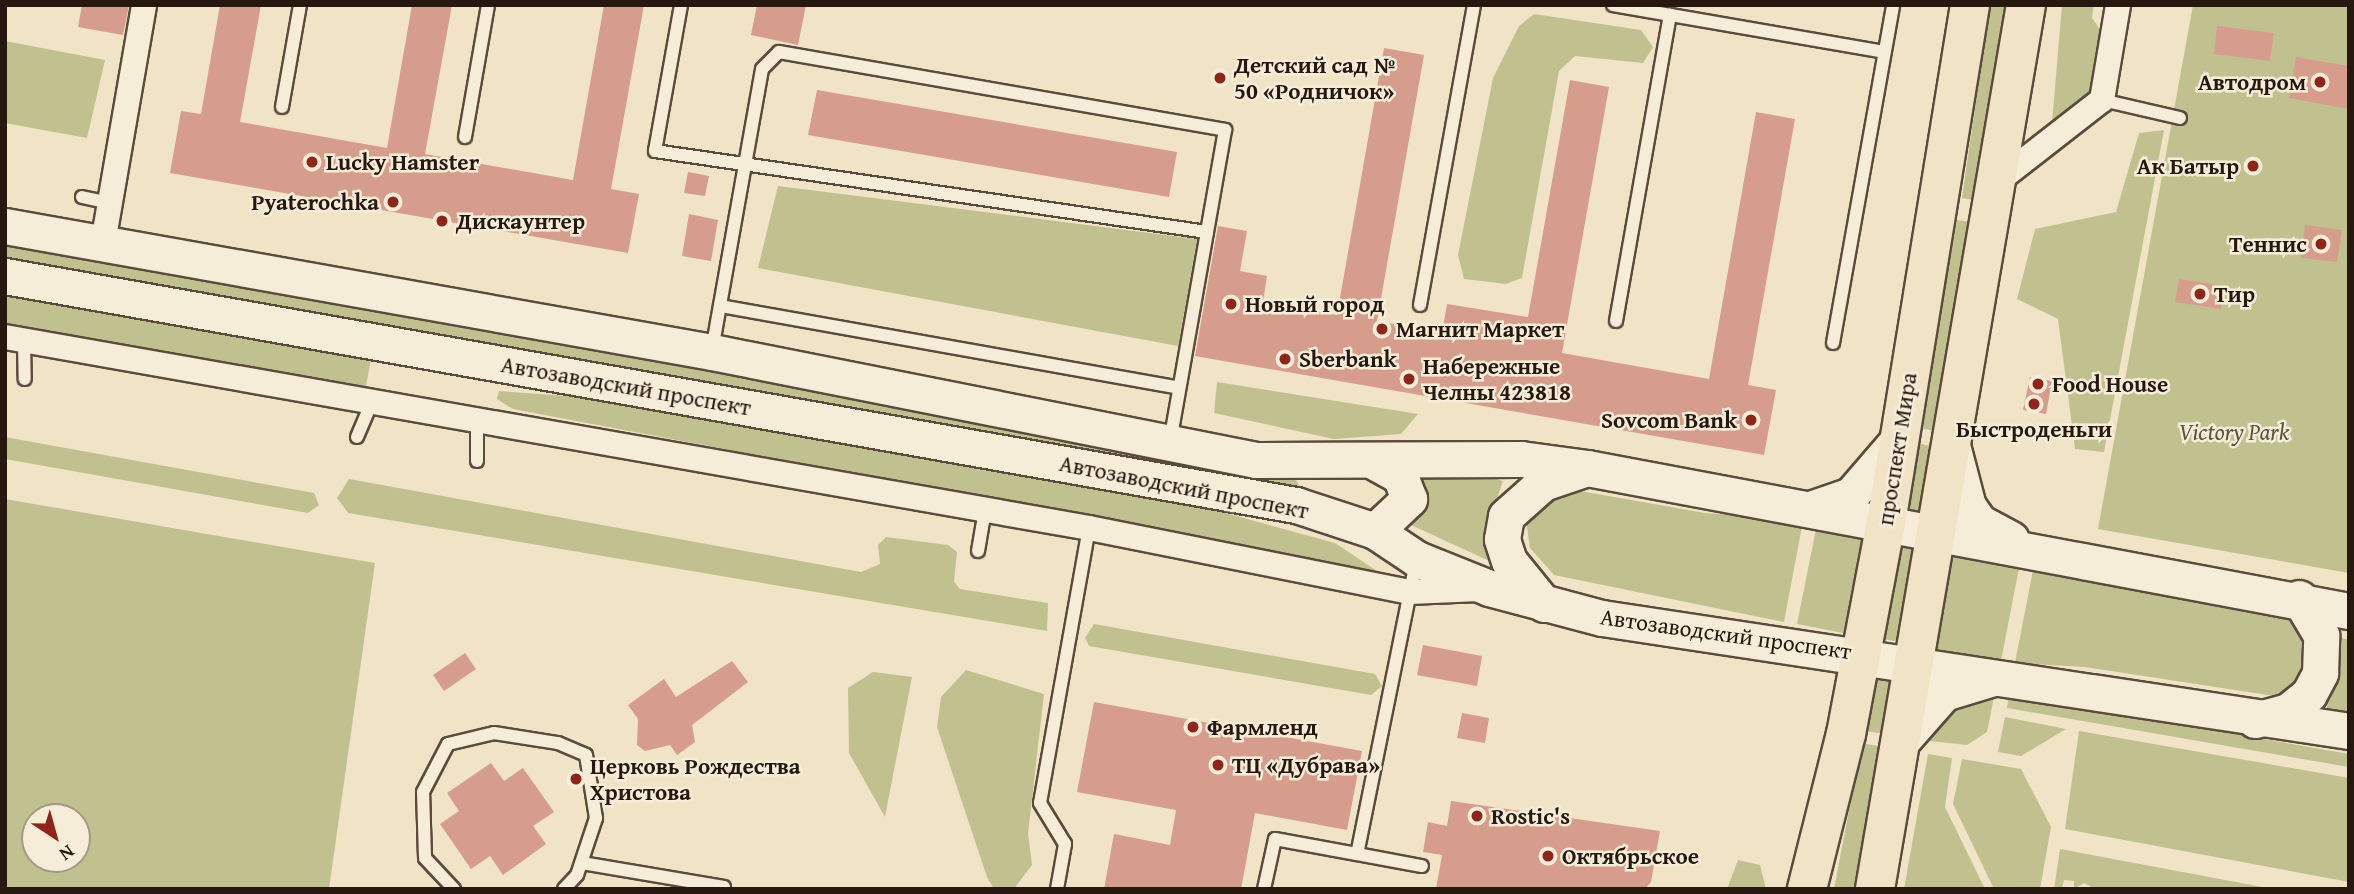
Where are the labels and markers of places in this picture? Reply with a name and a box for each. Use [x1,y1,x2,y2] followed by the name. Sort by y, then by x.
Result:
[1234,51,1396,105] place label: Детский сад № 50 «Родничок»
[2198,68,2306,96] place label: Автодром
[1212,70,1228,86] marker: Детский сад № 50 «Родничок»
[2312,74,2328,90] marker: Автодром
[326,148,479,176] place label: Lucky Hamster
[2137,152,2239,180] place label: Ак Батыр
[304,154,320,170] marker: Lucky Hamster
[2245,158,2261,174] marker: Ак Батыр
[251,188,379,216] place label: Pyaterochka
[385,194,401,210] marker: Pyaterochka
[456,207,585,235] place label: Дискаунтер
[434,213,450,229] marker: Дискаунтер
[2229,230,2307,258] place label: Теннис
[2313,236,2329,252] marker: Теннис
[2214,280,2255,308] place label: Тир
[2192,286,2208,302] marker: Тир
[1245,290,1385,318] place label: Новый город
[1223,296,1239,312] marker: Новый город
[1396,315,1564,343] place label: Магнит Маркет
[1374,321,1390,337] marker: Магнит Маркет
[1299,345,1397,373] place label: Sberbank
[1277,351,1293,367] marker: Sberbank
[1423,352,1571,406] place label: Набережные Челны 423818
[2052,370,2168,398] place label: Food House
[1401,371,1417,387] marker: Набережные Челны 423818
[2030,376,2046,392] marker: Food House
[2026,396,2042,412] marker: Быстроденьги
[1601,406,1737,434] place label: Sovcom Bank
[1743,412,1759,428] marker: Sovcom Bank
[1956,415,2112,443] place label: Быстроденьги
[1207,713,1318,741] place label: Фармленд
[1185,719,1201,735] marker: Фармленд
[1232,751,1380,779] place label: ТЦ «Дубрава»
[590,752,801,806] place label: Церковь Рождества Христова
[1210,757,1226,773] marker: ТЦ «Дубрава»
[568,771,584,787] marker: Церковь Рождества Христова
[1491,802,1570,830] place label: Rostic's
[1469,808,1485,824] marker: Rostic's
[1562,842,1699,870] place label: Октябрьское
[1540,848,1556,864] marker: Октябрьское

